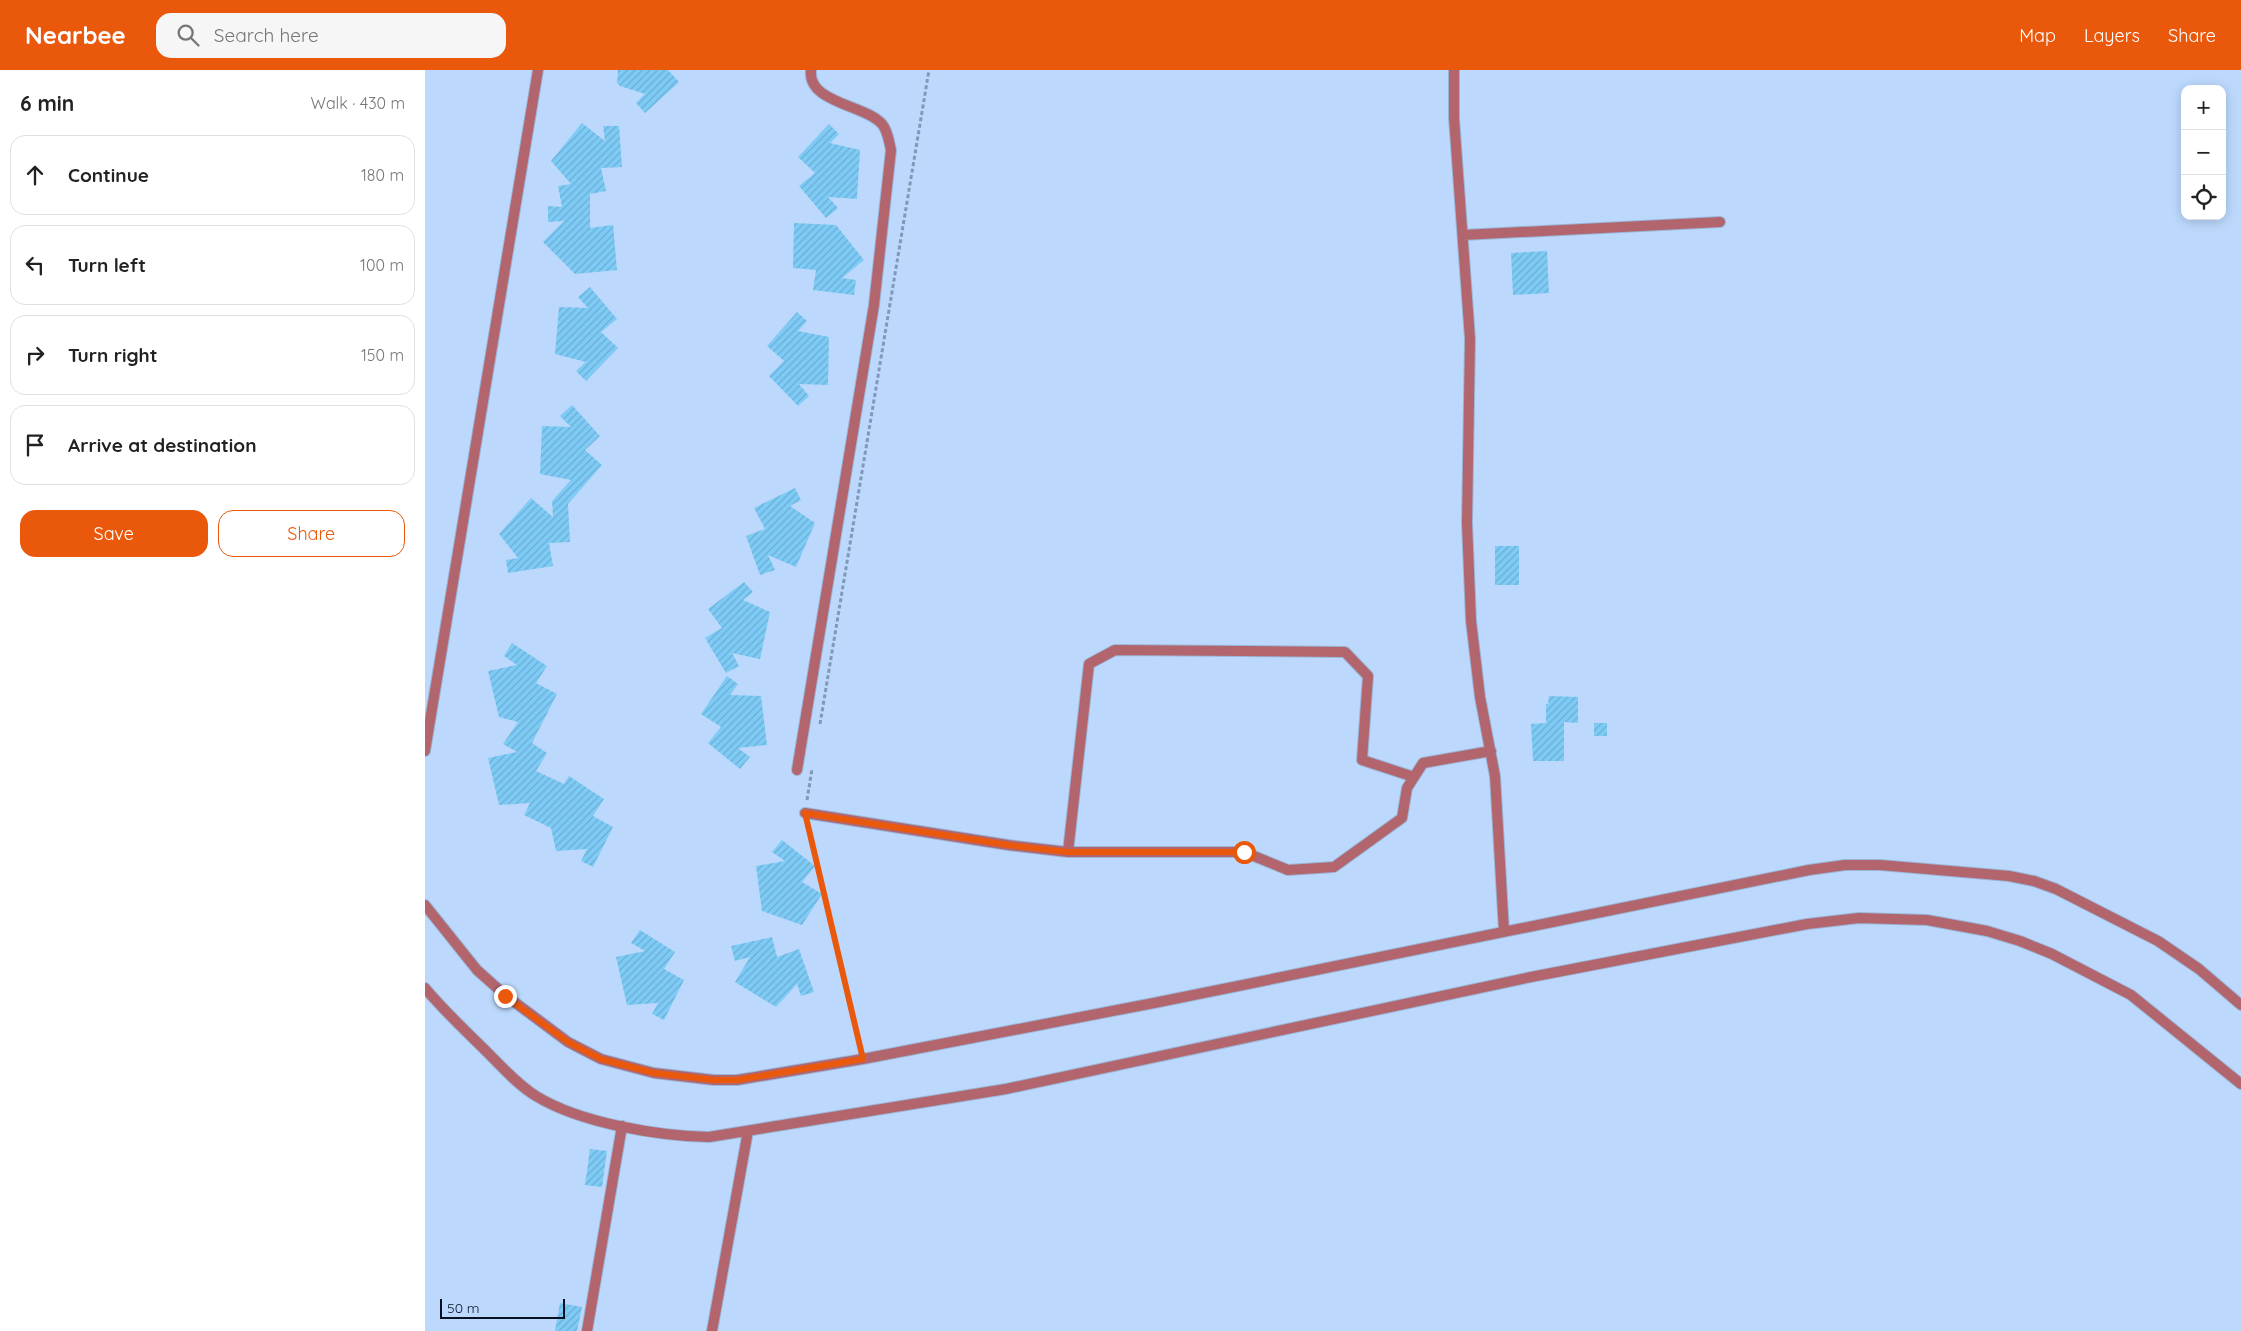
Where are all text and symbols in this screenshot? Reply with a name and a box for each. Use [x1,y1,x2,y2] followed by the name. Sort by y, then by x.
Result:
[156,13,506,58] search box
[25,20,126,50] text: Nearbee
[174,21,202,49] icon: search
[214,23,319,47] text: Search here
[2019,24,2056,47] text: Map
[2084,24,2140,47] text: Layers
[2168,24,2216,47] text: Share
[2181,85,2226,220] map controls
[2181,85,2226,130] button: +
[20,90,74,116] text: 6 min
[311,93,405,113] text: Walk · 430 m
[2181,130,2226,175] button: −
[21,161,49,189] icon: ahead
[68,163,149,187] text: Continue
[361,165,404,185] text: 180 m
[2181,175,2226,220] button: locate
[21,251,49,279] icon: left
[68,253,146,277] text: Turn left
[360,255,404,275] text: 100 m
[21,341,49,369] icon: right
[68,343,157,367] text: Turn right
[361,345,404,365] text: 150 m
[21,431,49,459] icon: arrive
[68,433,257,457] text: Arrive at destination
[20,510,208,557] button: Save
[218,510,405,557] button: Share
[1233,841,1256,864] route start
[494,985,517,1008] route end
[440,1296,565,1319] scale bar
[447,1299,480,1317] text: 50 m

